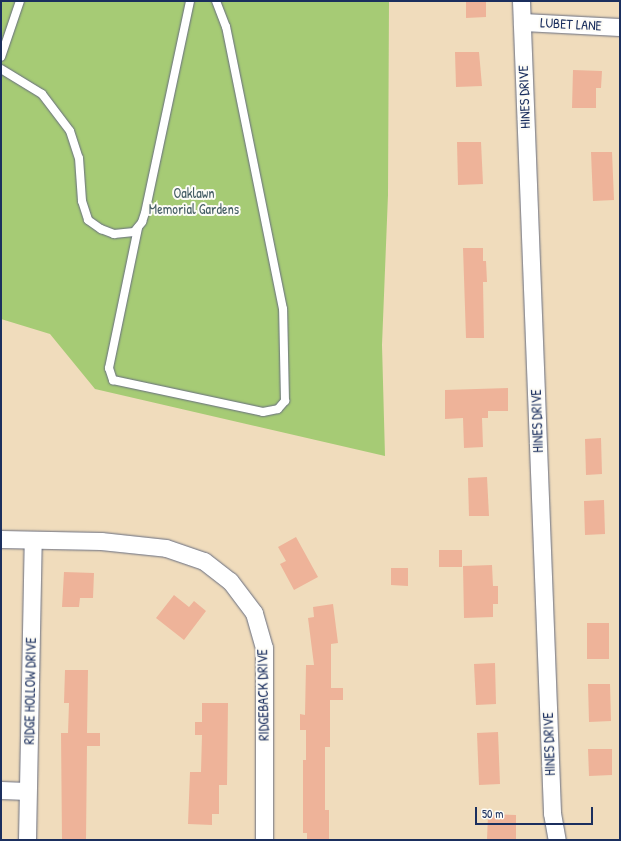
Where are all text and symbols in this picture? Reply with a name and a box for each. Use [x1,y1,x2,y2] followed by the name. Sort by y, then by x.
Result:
[540,14,602,34] street label: LUBET LANE
[514,65,534,129] street label: HINES DRIVE
[149,185,239,218] park label: Oaklawn Memorial Gardens
[527,389,547,453] street label: HINES DRIVE
[21,637,39,745] street label: RIDGE HOLLOW DRIVE
[254,649,272,741] street label: RIDGEBACK DRIVE
[539,712,559,776] street label: HINES DRIVE
[477,799,595,825] scale bar
[482,805,503,822] text: 50 m

